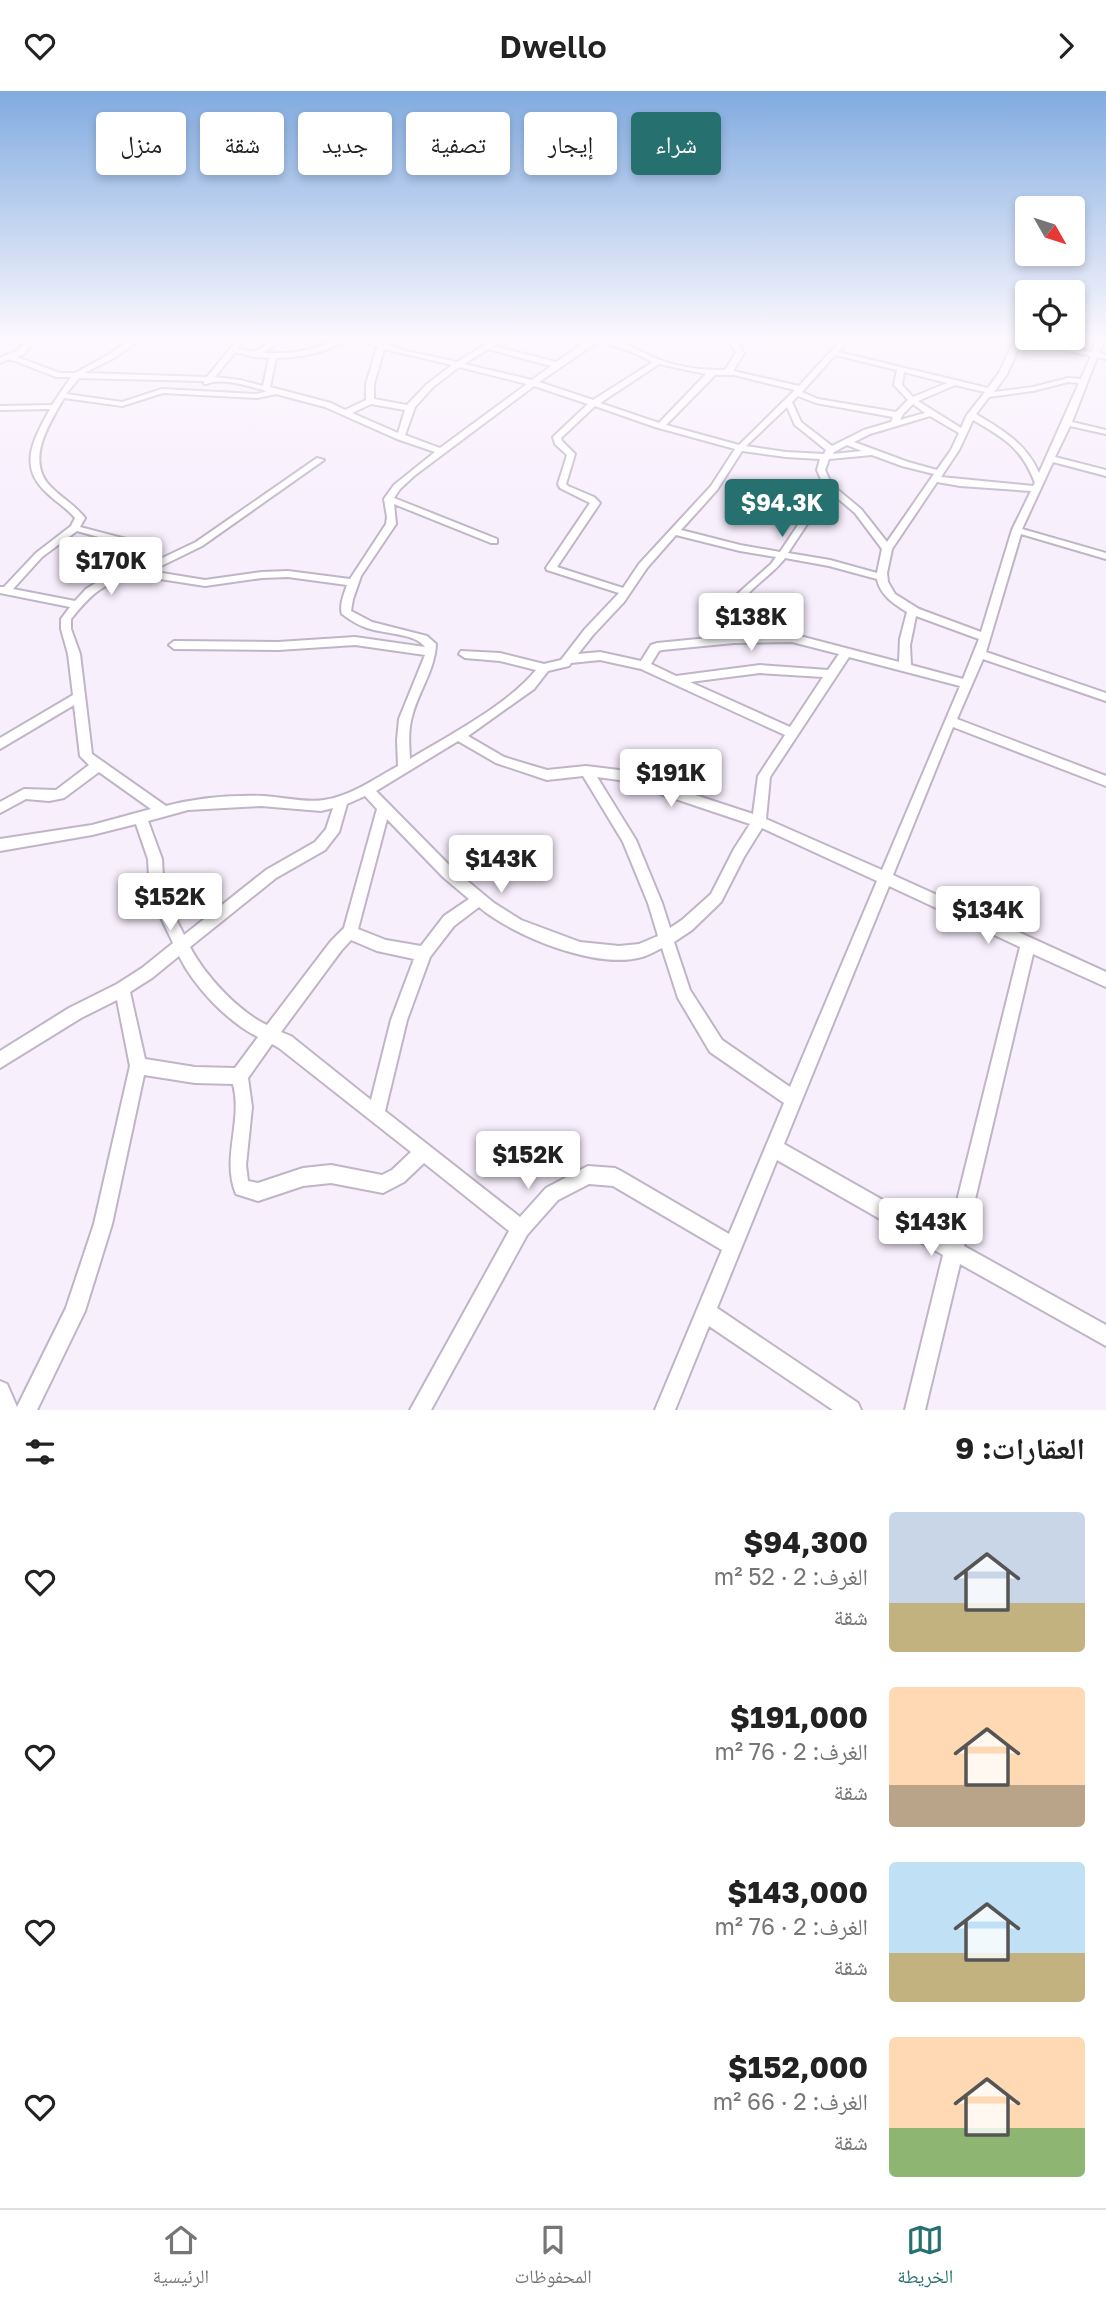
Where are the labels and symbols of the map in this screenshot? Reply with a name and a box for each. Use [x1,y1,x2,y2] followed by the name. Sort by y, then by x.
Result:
[1015,196,1085,266] north arrow
[725,479,839,539] pin: $94.3K
[62,538,160,597] pin: $170K
[702,594,800,653] pin: $138K
[622,749,720,809] pin: $191K
[452,835,550,895] pin: $143K
[121,873,219,933] pin: $152K
[939,887,1037,946] pin: $134K
[479,1131,577,1191] pin: $152K
[882,1199,980,1258] pin: $143K

